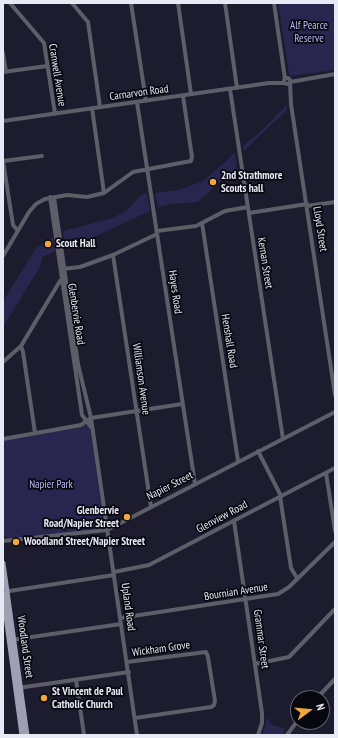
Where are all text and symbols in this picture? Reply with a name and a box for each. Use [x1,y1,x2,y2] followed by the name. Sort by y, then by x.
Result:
[290,19,328,45] park label: Alf Pearce Reserve
[46,43,68,107] street label: Cranwell Avenue
[109,82,169,104] street label: Carnarvon Road
[221,169,282,195] place label: 2nd Strathmore Scouts hall
[208,177,218,187] marker: 2nd Strathmore Scouts hall
[310,205,330,253] street label: Lloyd Street
[254,236,276,290] street label: Kernan Street
[56,237,96,251] place label: Scout Hall
[43,239,53,249] marker: Scout Hall
[165,269,185,315] street label: Hayes Road
[65,282,87,346] street label: Glenbervie Road
[218,313,240,369] street label: Henshall Road
[129,342,153,416] street label: Williamson Avenue
[145,469,195,503] street label: Napier Street
[29,478,73,492] park label: Napier Park
[194,498,250,536] street label: Glenview Road
[44,504,119,530] place label: Glenbervie Road/Napier Street
[122,512,132,522] marker: Glenbervie Road/Napier Street
[24,535,145,549] place label: Woodland Street/Napier Street
[11,537,21,547] marker: Woodland Street/Napier Street
[203,580,269,604] street label: Bournian Avenue
[118,582,138,632] street label: Upland Road
[250,609,272,669] street label: Grammar Street
[14,615,36,679] street label: Woodland Street
[131,638,191,660] street label: Wickham Grove
[52,685,123,711] place label: St Vincent de Paul Catholic Church
[290,690,330,730] north arrow
[39,693,49,703] marker: St Vincent de Paul Catholic Church
[313,702,328,712] text: N

